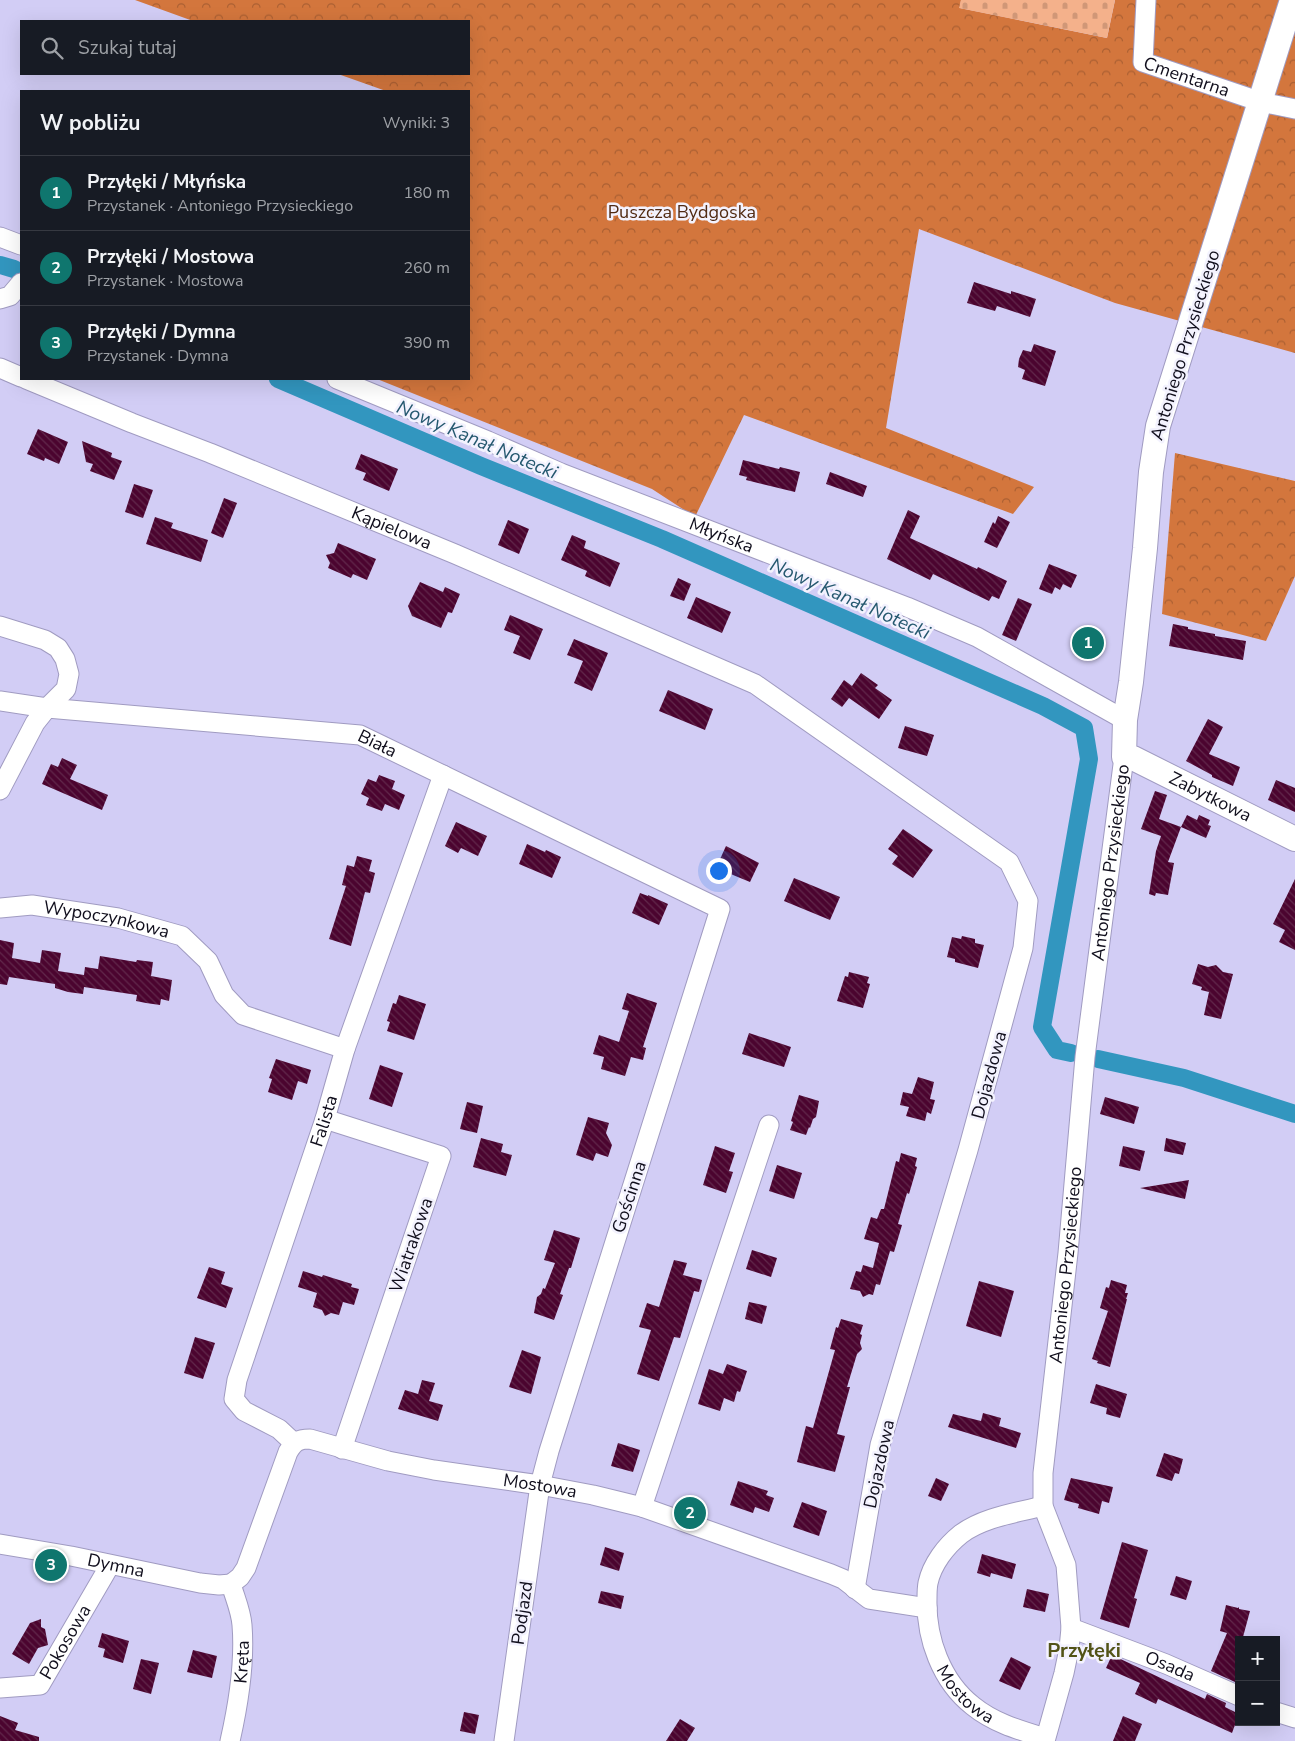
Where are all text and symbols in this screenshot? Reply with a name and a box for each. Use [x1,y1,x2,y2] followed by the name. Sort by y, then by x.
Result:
[20,20,470,75] search box
[38,34,66,62] icon: search
[78,35,177,61] text: Szukaj tutaj
[1140,51,1233,102] street label: Cmentarna
[40,109,141,137] text: W pobliżu
[383,112,450,134] text: Wyniki: 3
[87,169,246,195] text: Przyłęki / Młyńska
[51,182,61,204] text: 1
[403,182,450,204] text: 180 m
[87,195,353,217] text: Przystanek · Antoniego Przysieckiego
[608,200,756,224] park label: Puszcza Bydgoska
[87,244,254,270] text: Przyłęki / Mostowa
[1145,247,1225,443] street label: Antoniego Przysieckiego
[51,257,61,279] text: 2
[403,257,450,279] text: 260 m
[87,270,244,292] text: Przystanek · Mostowa
[87,319,236,345] text: Przyłęki / Dymna
[51,332,61,354] text: 3
[403,332,450,354] text: 390 m
[87,345,229,367] text: Przystanek · Dymna
[392,394,562,486] water label: Nowy Kanał Notecki
[348,501,436,555] street label: Kąpielowa
[686,512,757,558] street label: Młyńska
[766,552,935,646] water label: Nowy Kanał Notecki
[1072,624,1104,662] pin: 1
[354,724,401,763] street label: Biała
[1086,763,1135,962] street label: Antoniego Przysieckiego
[1165,766,1256,827] street label: Zabytkowa
[706,858,732,884] your location
[42,895,172,944] street label: Wypoczynkowa
[966,1028,1012,1122] street label: Dojazdowa
[304,1092,343,1150] street label: Falista
[606,1158,652,1236] street label: Gościnna
[1044,1165,1087,1365] street label: Antoniego Przysieckiego
[384,1194,438,1296] street label: Wiatrakowa
[858,1417,900,1511] street label: Dojazdowa
[502,1468,579,1504] street label: Mostowa
[674,1494,706,1532] pin: 2
[35,1546,67,1584] pin: 3
[85,1548,147,1583] street label: Dymna
[506,1580,538,1646] street label: Podjazd
[34,1600,96,1684] street label: Pokosowa
[1235,1636,1280,1726] map controls
[1235,1636,1280,1681] button: +
[1047,1637,1121,1664] district label: Przyłęki
[228,1640,255,1685] street label: Kręta
[1142,1645,1199,1687] street label: Osada
[931,1660,998,1729] street label: Mostowa
[1235,1681,1280,1726] button: −

